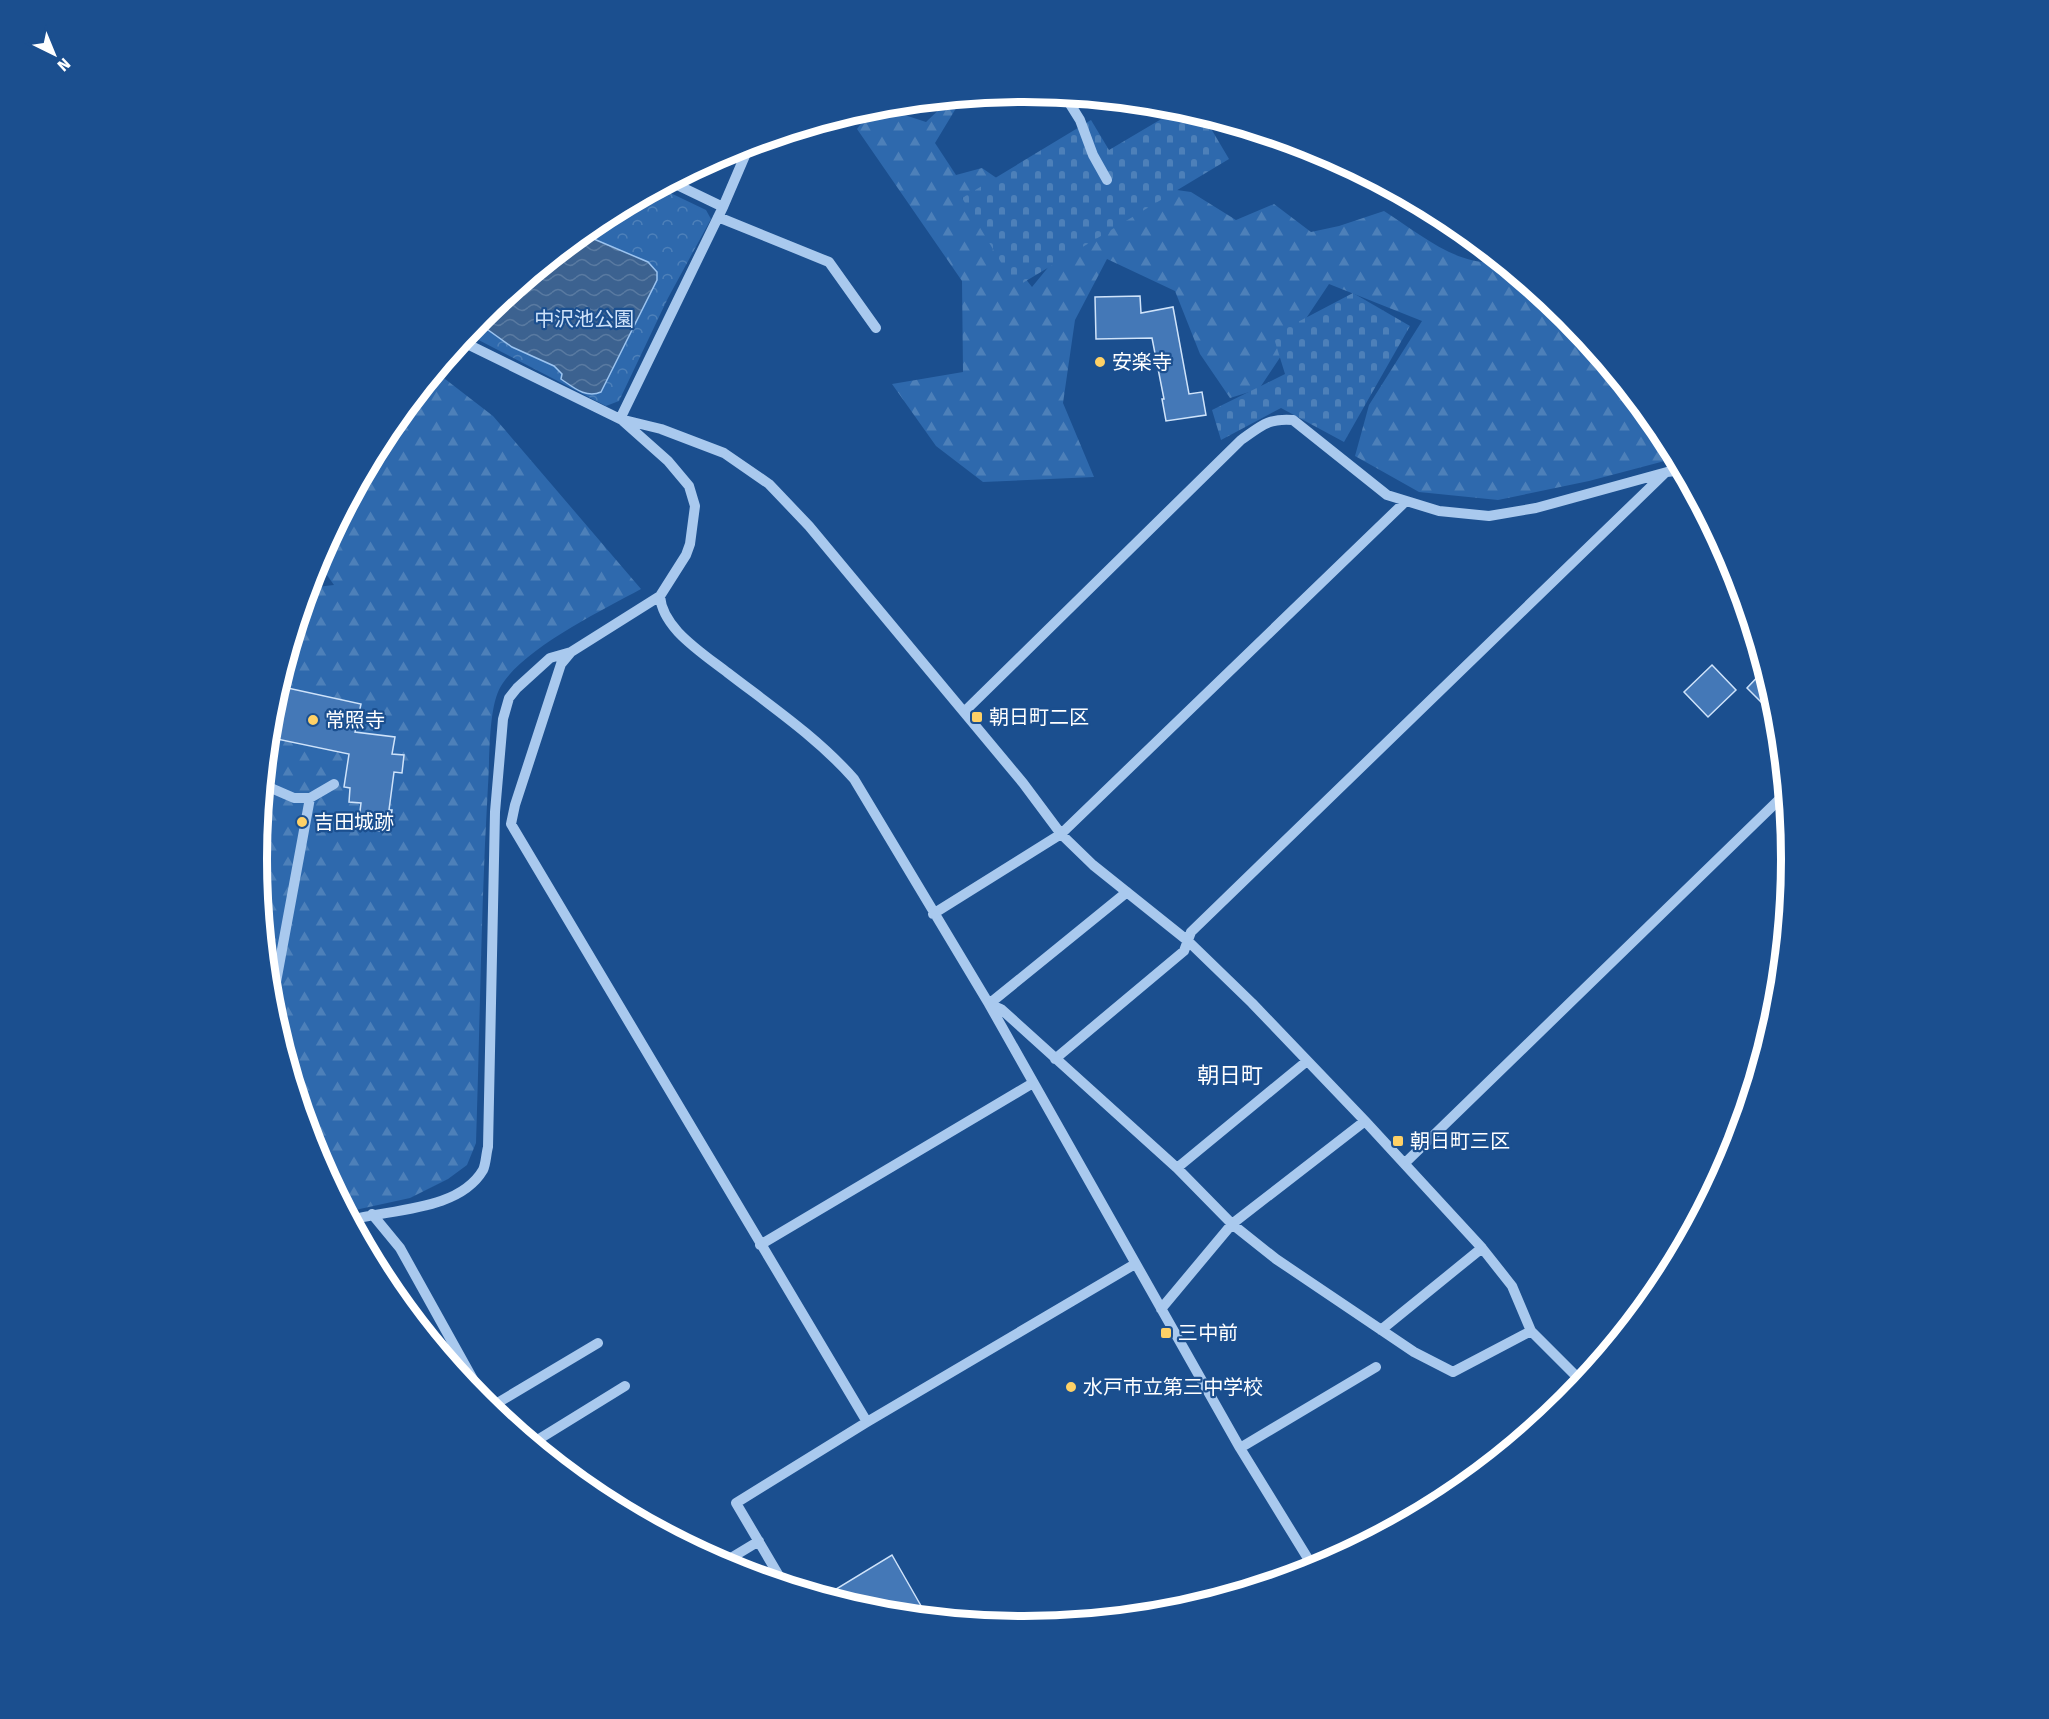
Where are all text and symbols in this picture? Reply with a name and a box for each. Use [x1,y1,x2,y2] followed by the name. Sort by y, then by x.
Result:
[24,24,84,84] north arrow
[54,54,74,75] text: N
[534,307,634,331] park label: 中沢池公園
[1112,350,1172,374] place label: 安楽寺
[1093,355,1107,369] marker: 安楽寺
[989,705,1089,729] place label: 朝日町二区
[325,708,385,732] place label: 常照寺
[970,710,984,724] marker: 朝日町二区
[306,713,320,727] marker: 常照寺
[314,810,394,834] place label: 吉田城跡
[295,815,309,829] marker: 吉田城跡
[1197,1062,1263,1089] district label: 朝日町
[1410,1129,1510,1153] place label: 朝日町三区
[1391,1134,1405,1148] marker: 朝日町三区
[1178,1321,1238,1345] place label: 三中前
[1159,1326,1173,1340] marker: 三中前
[1083,1375,1263,1399] place label: 水戸市立第三中学校
[1064,1380,1078,1394] marker: 水戸市立第三中学校

